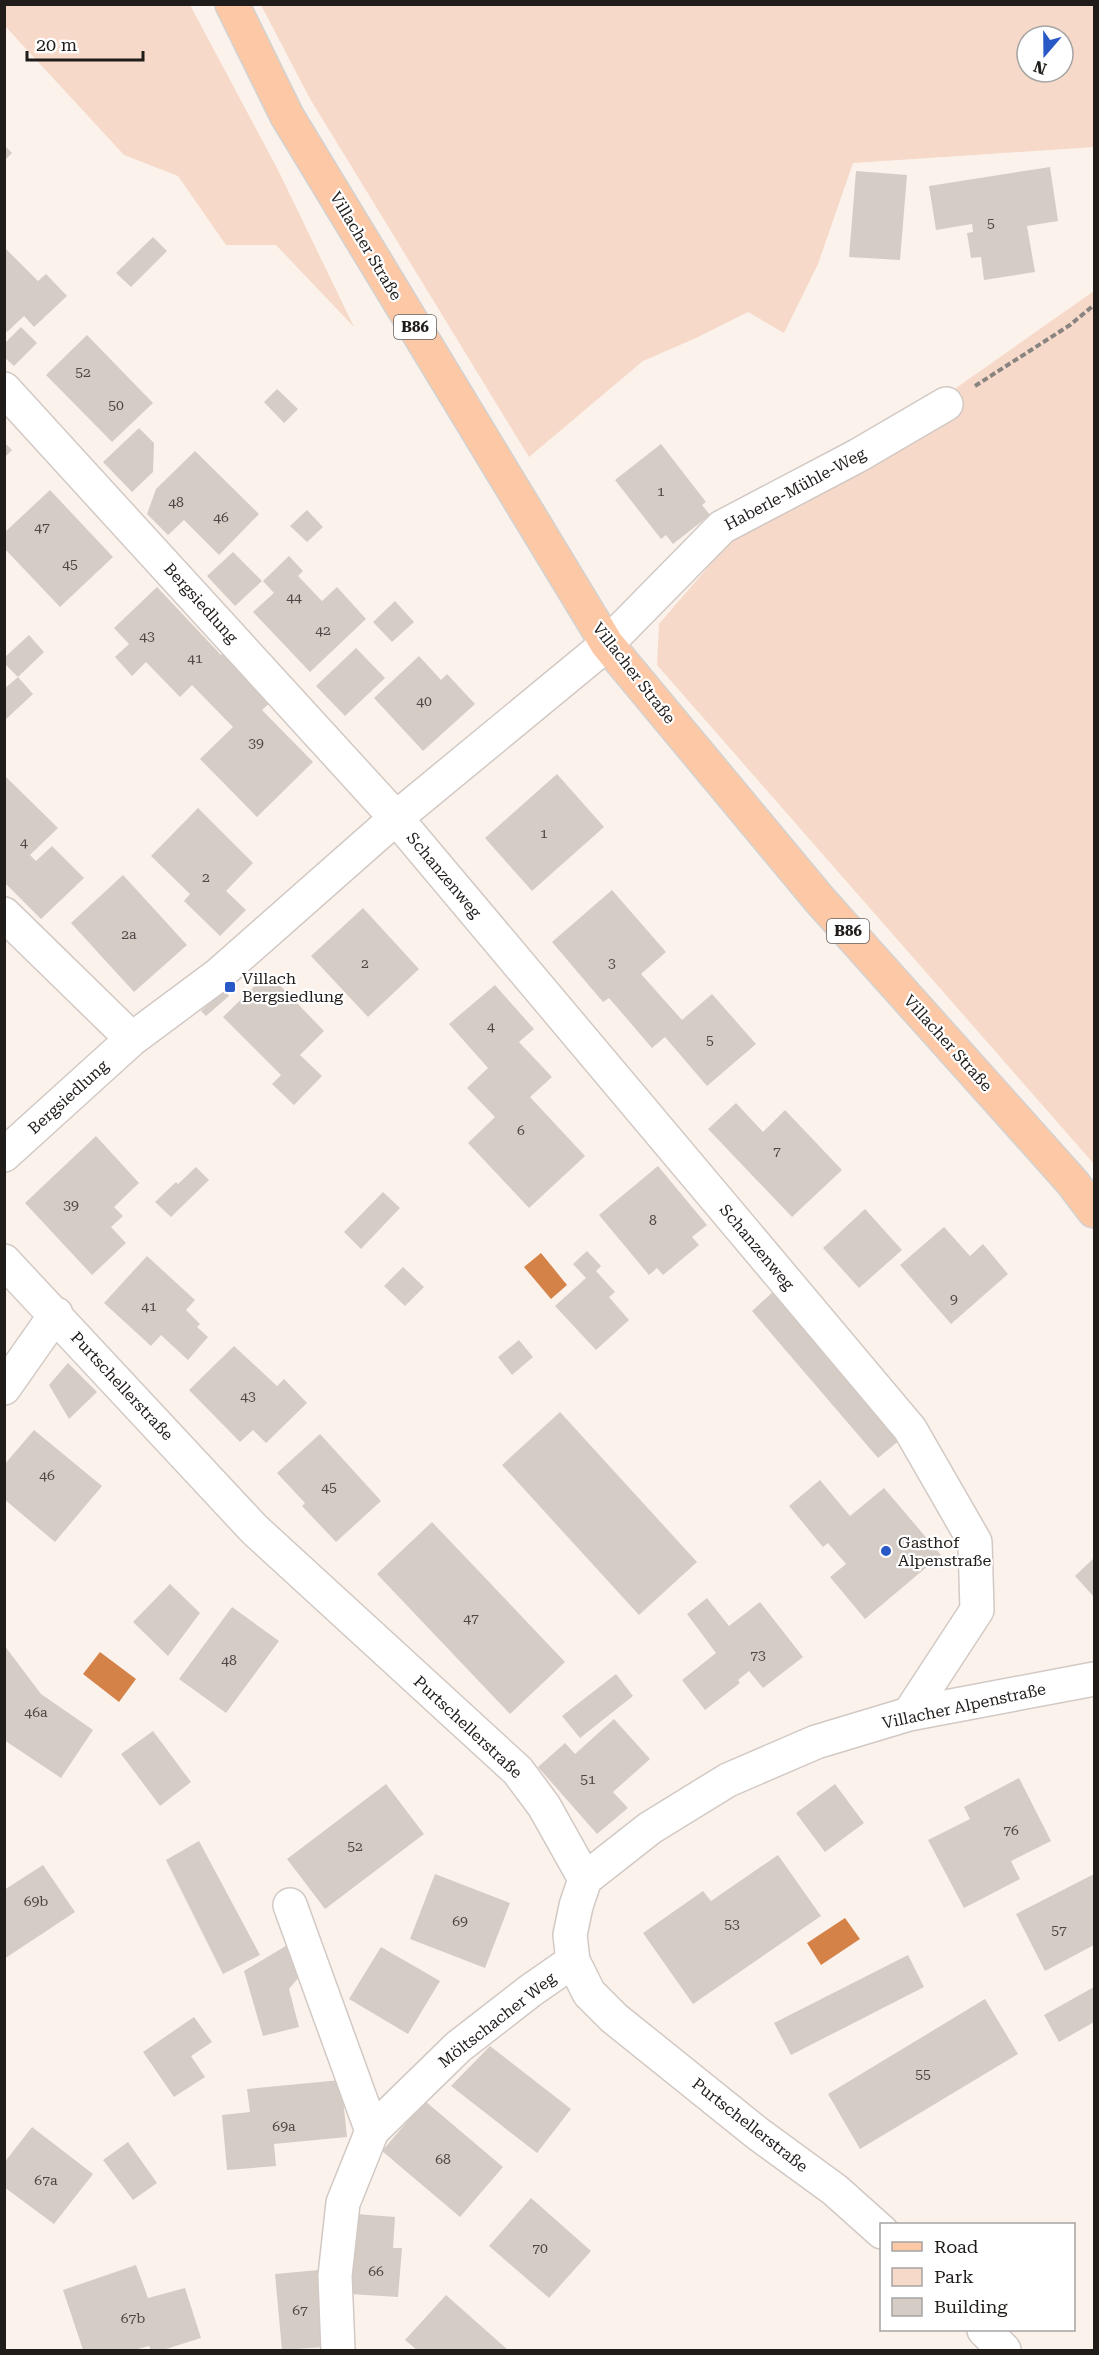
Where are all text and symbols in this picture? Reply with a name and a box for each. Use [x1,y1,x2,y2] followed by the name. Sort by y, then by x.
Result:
[27,24,142,62] scale bar
[1015,24,1075,84] north arrow
[36,34,77,55] text: 20 m
[1031,57,1049,79] text: N
[326,188,406,304] street label: Villacher Straße
[987,215,995,231] house number: 5
[394,315,436,339] road number: B86
[75,364,91,380] house number: 52
[108,397,124,413] house number: 50
[721,443,870,534] street label: Haberle-Mühle-Weg
[657,483,665,499] house number: 1
[168,494,184,510] house number: 48
[213,509,229,525] house number: 46
[34,519,50,535] house number: 47
[62,556,78,572] house number: 45
[160,559,242,648] street label: Bergsiedlung
[286,589,302,605] house number: 44
[589,619,680,728] street label: Villacher Straße
[315,622,331,638] house number: 42
[139,628,155,644] house number: 43
[187,650,203,666] house number: 41
[416,693,432,709] house number: 40
[248,735,264,751] house number: 39
[540,825,548,841] house number: 1
[403,828,486,922] street label: Schanzenweg
[20,834,28,850] house number: 4
[202,869,210,885] house number: 2
[827,919,869,943] road number: B86
[121,926,137,942] house number: 2a
[361,955,369,971] house number: 2
[608,955,616,971] house number: 3
[242,969,344,1006] place label: Villach Bergsiedlung
[223,980,237,994] marker: Villach Bergsiedlung
[900,991,996,1095] street label: Villacher Straße
[487,1018,495,1034] house number: 4
[706,1032,714,1048] house number: 5
[24,1056,113,1138] street label: Bergsiedlung
[517,1122,525,1138] house number: 6
[773,1143,781,1159] house number: 7
[63,1197,79,1213] house number: 39
[716,1200,799,1294] street label: Schanzenweg
[649,1212,657,1228] house number: 8
[950,1291,958,1307] house number: 9
[141,1298,157,1314] house number: 41
[67,1328,177,1444] street label: Purtschellerstraße
[240,1388,256,1404] house number: 43
[39,1467,55,1483] house number: 46
[321,1479,337,1495] house number: 45
[898,1533,992,1570] place label: Gasthof Alpenstraße
[879,1544,893,1558] marker: Gasthof Alpenstraße
[463,1610,479,1626] house number: 47
[750,1647,766,1663] house number: 73
[221,1652,237,1668] house number: 48
[410,1672,526,1782] street label: Purtschellerstraße
[880,1679,1048,1733] street label: Villacher Alpenstraße
[24,1704,48,1720] house number: 46a
[580,1771,596,1787] house number: 51
[1003,1822,1019,1838] house number: 76
[347,1838,363,1854] house number: 52
[24,1893,48,1909] house number: 69b
[452,1913,468,1929] house number: 69
[724,1916,740,1932] house number: 53
[1051,1922,1067,1938] house number: 57
[435,1968,560,2072] street label: Möltschacher Weg
[915,2066,931,2082] house number: 55
[688,2074,812,2176] street label: Purtschellerstraße
[272,2118,296,2134] house number: 69a
[435,2151,451,2167] house number: 68
[34,2172,58,2188] house number: 67a
[880,2223,1075,2331] legend
[934,2236,979,2257] text: Road
[532,2240,548,2256] house number: 70
[368,2263,384,2279] house number: 66
[934,2266,974,2287] text: Park
[934,2296,1008,2317] text: Building
[292,2302,308,2318] house number: 67
[121,2310,145,2326] house number: 67b

